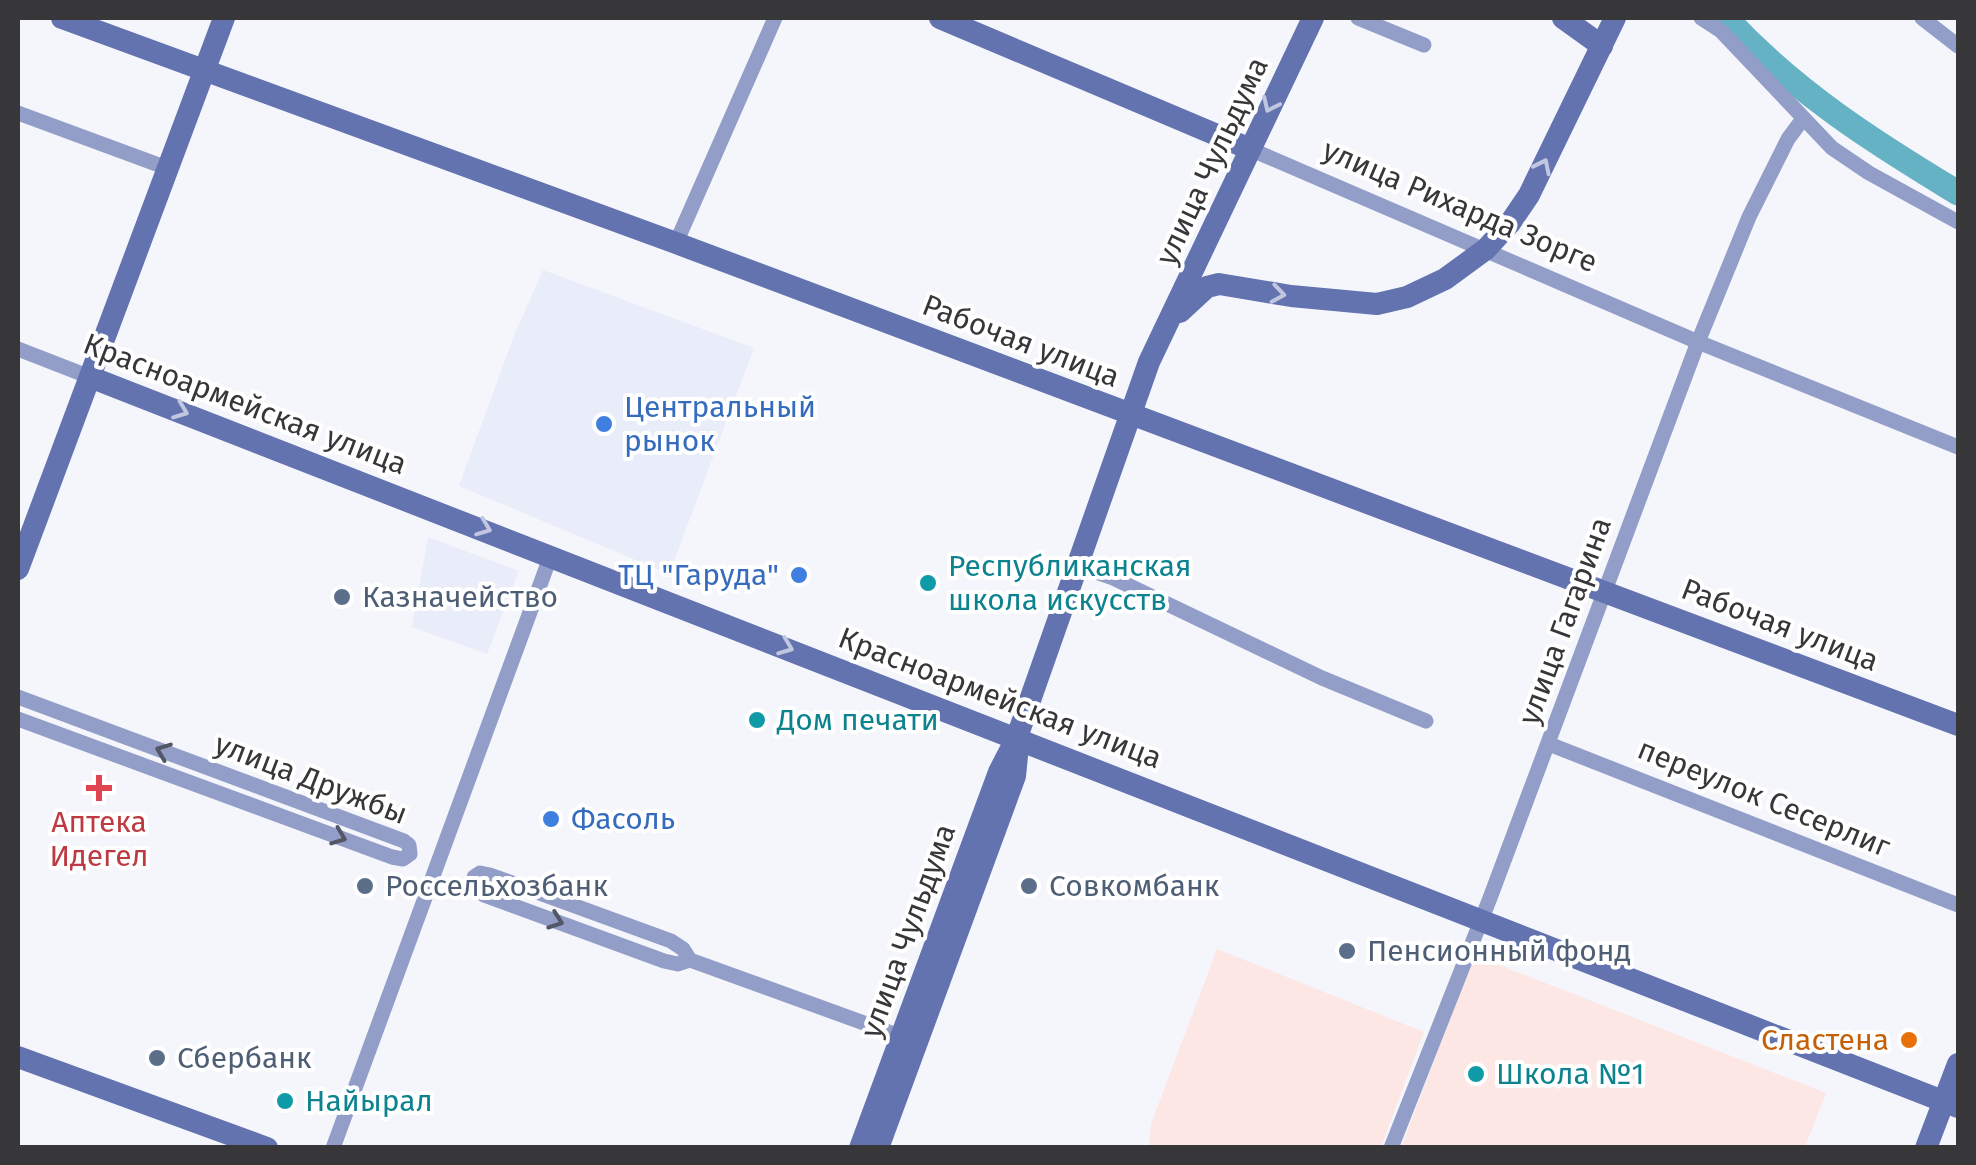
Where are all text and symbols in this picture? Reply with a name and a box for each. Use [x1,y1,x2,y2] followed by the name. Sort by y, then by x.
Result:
[1148,51,1276,271] street label: улица Чульдума
[1263,95,1283,113] one-way arrow
[1317,132,1603,280] street label: улица Рихарда Зорге
[1531,158,1551,176] one-way arrow
[1270,283,1286,304] one-way arrow
[917,287,1125,395] street label: Рабочая улица
[78,326,412,482] street label: Красноармейская улица
[624,389,816,459] place label: Центральный рынок
[171,399,189,419] one-way arrow
[593,413,615,435] marker: Центральный рынок
[1511,512,1619,730] street label: улица Гагарина
[474,517,492,537] one-way arrow
[948,548,1192,618] place label: Республиканская школа искусств
[618,557,779,593] place label: ТЦ "Гаруда"
[788,564,810,586] marker: ТЦ "Гаруда"
[1676,571,1884,679] street label: Рабочая улица
[917,572,939,594] marker: Республиканская школа искусств
[362,579,558,615] place label: Казначейство
[331,586,353,608] marker: Казначейство
[833,620,1167,776] street label: Красноармейская улица
[777,635,794,656] one-way arrow
[776,702,939,738] place label: Дом печати
[746,709,768,731] marker: Дом печати
[210,726,412,832] street label: улица Дружбы
[1632,731,1896,865] street label: переулок Сесерлиг
[155,742,172,763] one-way arrow
[88,777,110,799] marker: Аптека Идегел
[571,801,675,837] place label: Фасоль
[50,804,148,874] place label: Аптека Идегел
[540,808,562,830] marker: Фасоль
[853,819,963,1043] street label: улица Чульдума
[329,826,346,846] one-way arrow
[385,868,608,904] place label: Россельхозбанк
[1049,868,1220,904] place label: Совкомбанк
[354,875,376,897] marker: Россельхозбанк
[1018,875,1040,897] marker: Совкомбанк
[546,909,564,929] one-way arrow
[1367,933,1631,969] place label: Пенсионный фонд
[1336,940,1358,962] marker: Пенсионный фонд
[1761,1022,1889,1058] place label: Сластена
[1898,1029,1920,1051] marker: Сластена
[177,1040,312,1076] place label: Сбербанк
[146,1047,168,1069] marker: Сбербанк
[1496,1056,1644,1092] place label: Школа №1
[1465,1063,1487,1085] marker: Школа №1
[305,1083,433,1119] place label: Найырал
[274,1090,296,1112] marker: Найырал

